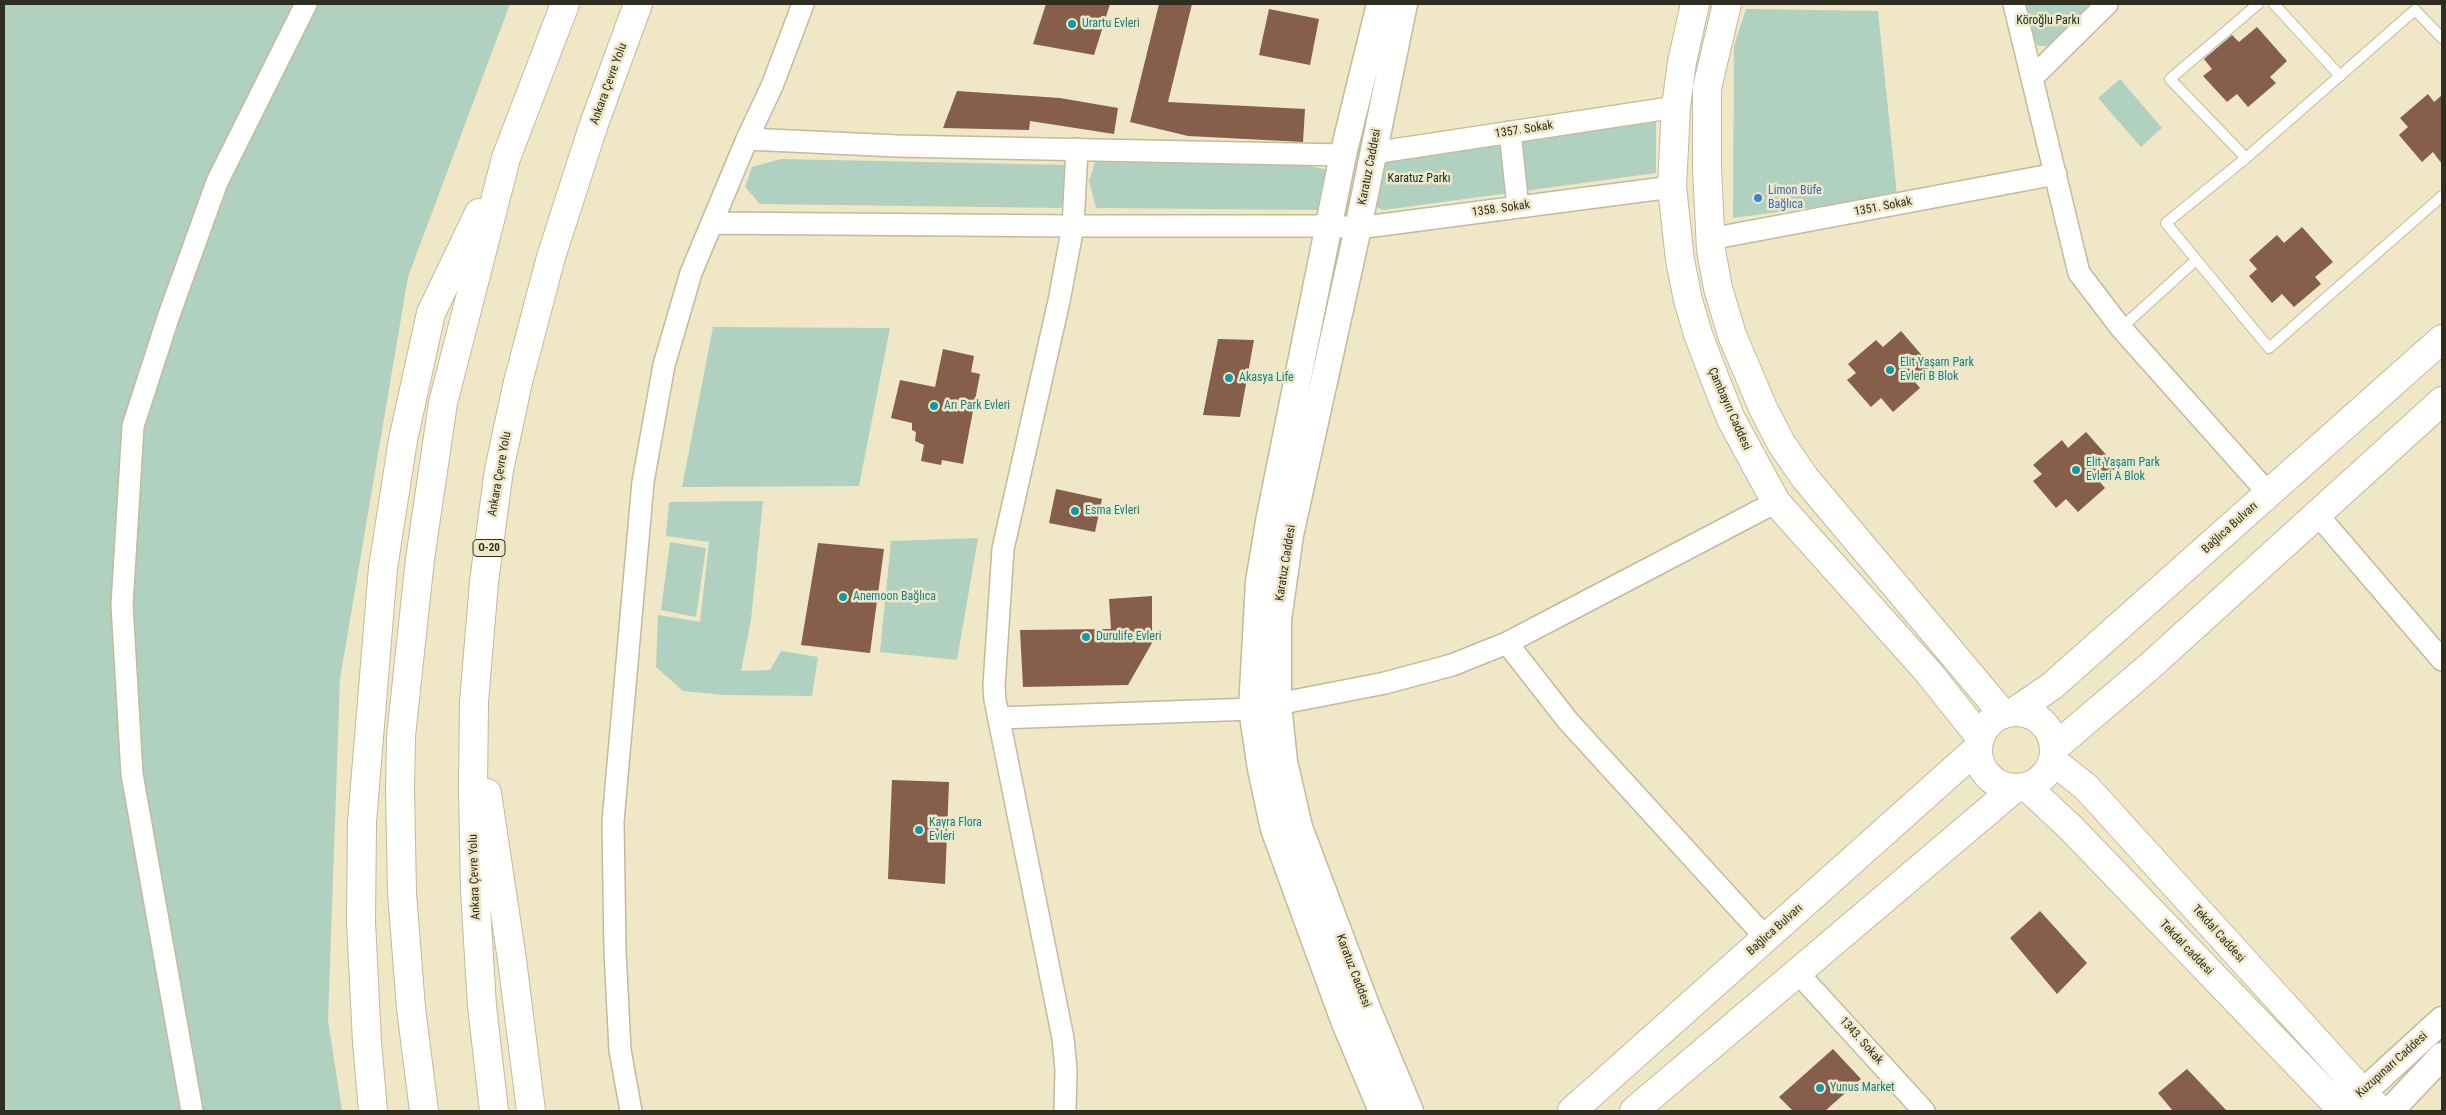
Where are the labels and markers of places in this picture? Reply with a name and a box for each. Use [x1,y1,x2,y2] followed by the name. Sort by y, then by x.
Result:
[1082,17,1140,31] place label: Urartu Evleri
[1066,18,1078,30] marker: Urartu Evleri
[1768,184,1822,212] place label: Limon Büfe Bağlıca
[1752,192,1764,204] marker: Limon Büfe Bağlıca
[1900,356,1974,384] place label: Elit Yaşam Park Evleri B Blok
[1884,364,1896,376] marker: Elit Yaşam Park Evleri B Blok
[1239,371,1294,385] place label: Akasya Life
[1223,372,1235,384] marker: Akasya Life
[944,399,1010,413] place label: Arı Park Evleri
[928,400,940,412] marker: Arı Park Evleri
[2086,456,2160,484] place label: Elit Yaşam Park Evleri A Blok
[2070,464,2082,476] marker: Elit Yaşam Park Evleri A Blok
[1085,504,1140,518] place label: Esma Evleri
[1069,505,1081,517] marker: Esma Evleri
[853,590,936,604] place label: Anemoon Bağlıca
[837,591,849,603] marker: Anemoon Bağlıca
[1096,630,1161,644] place label: Durulife Evleri
[1080,631,1092,643] marker: Durulife Evleri
[929,816,982,844] place label: Kayra Flora Evleri
[913,824,925,836] marker: Kayra Flora Evleri
[1830,1081,1895,1095] place label: Yunus Market
[1814,1082,1826,1094] marker: Yunus Market

